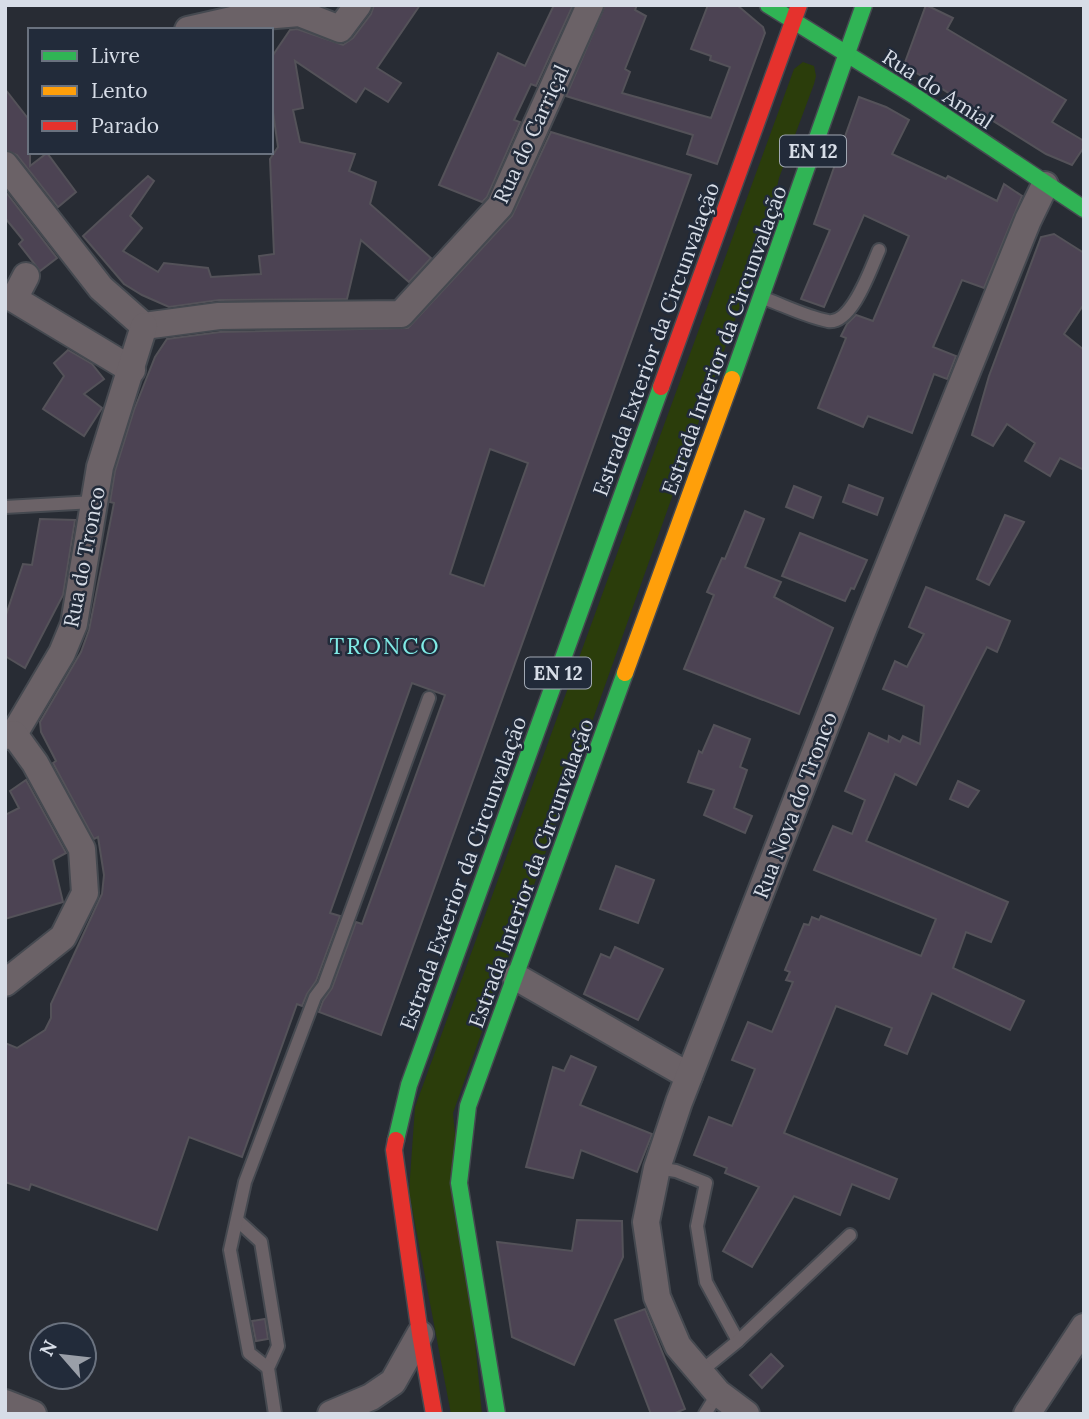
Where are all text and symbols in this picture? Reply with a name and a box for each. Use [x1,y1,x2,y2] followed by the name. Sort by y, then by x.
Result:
[28,28,273,154] legend
[91,42,140,69] text: Livre
[877,43,999,135] street label: Rua do Amial
[487,60,575,208] street label: Rua do Carriçal
[91,77,148,104] text: Lento
[91,112,159,139] text: Parado
[780,136,846,167] road number: EN 12
[587,178,725,500] street label: Estrada Exterior da Circunvalação
[655,182,793,498] street label: Estrada Interior da Circunvalação
[57,484,111,630] street label: Rua do Tronco
[330,631,440,660] district label: TRONCO
[525,658,591,688] road number: EN 12
[747,708,843,902] street label: Rua Nova do Tronco
[394,712,532,1034] street label: Estrada Exterior da Circunvalação
[462,715,600,1031] street label: Estrada Interior da Circunvalação
[28,1321,98,1391] north arrow
[34,1336,62,1360] text: N

